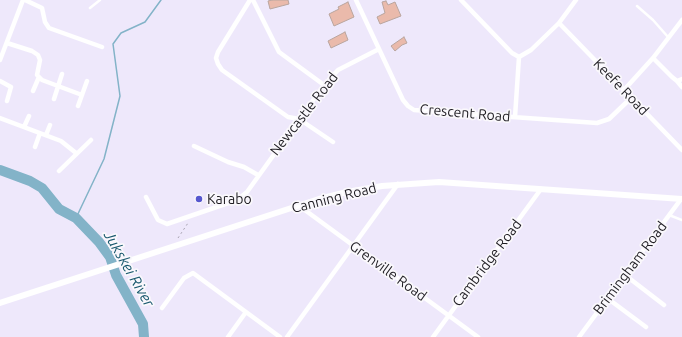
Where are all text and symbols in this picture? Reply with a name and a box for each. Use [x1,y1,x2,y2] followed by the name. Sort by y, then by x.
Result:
[590,55,652,119] street label: Keefe Road
[266,69,342,159] street label: Newcastle Road
[419,101,511,125] street label: Crescent Road
[290,179,378,217] street label: Canning Road
[207,191,252,207] place label: Karabo
[194,194,204,204] marker: Karabo
[449,216,525,310] street label: Cambridge Road
[590,218,670,318] street label: Brimingham Road
[100,228,158,310] water label: Jukskei River
[346,237,430,305] street label: Grenville Road

